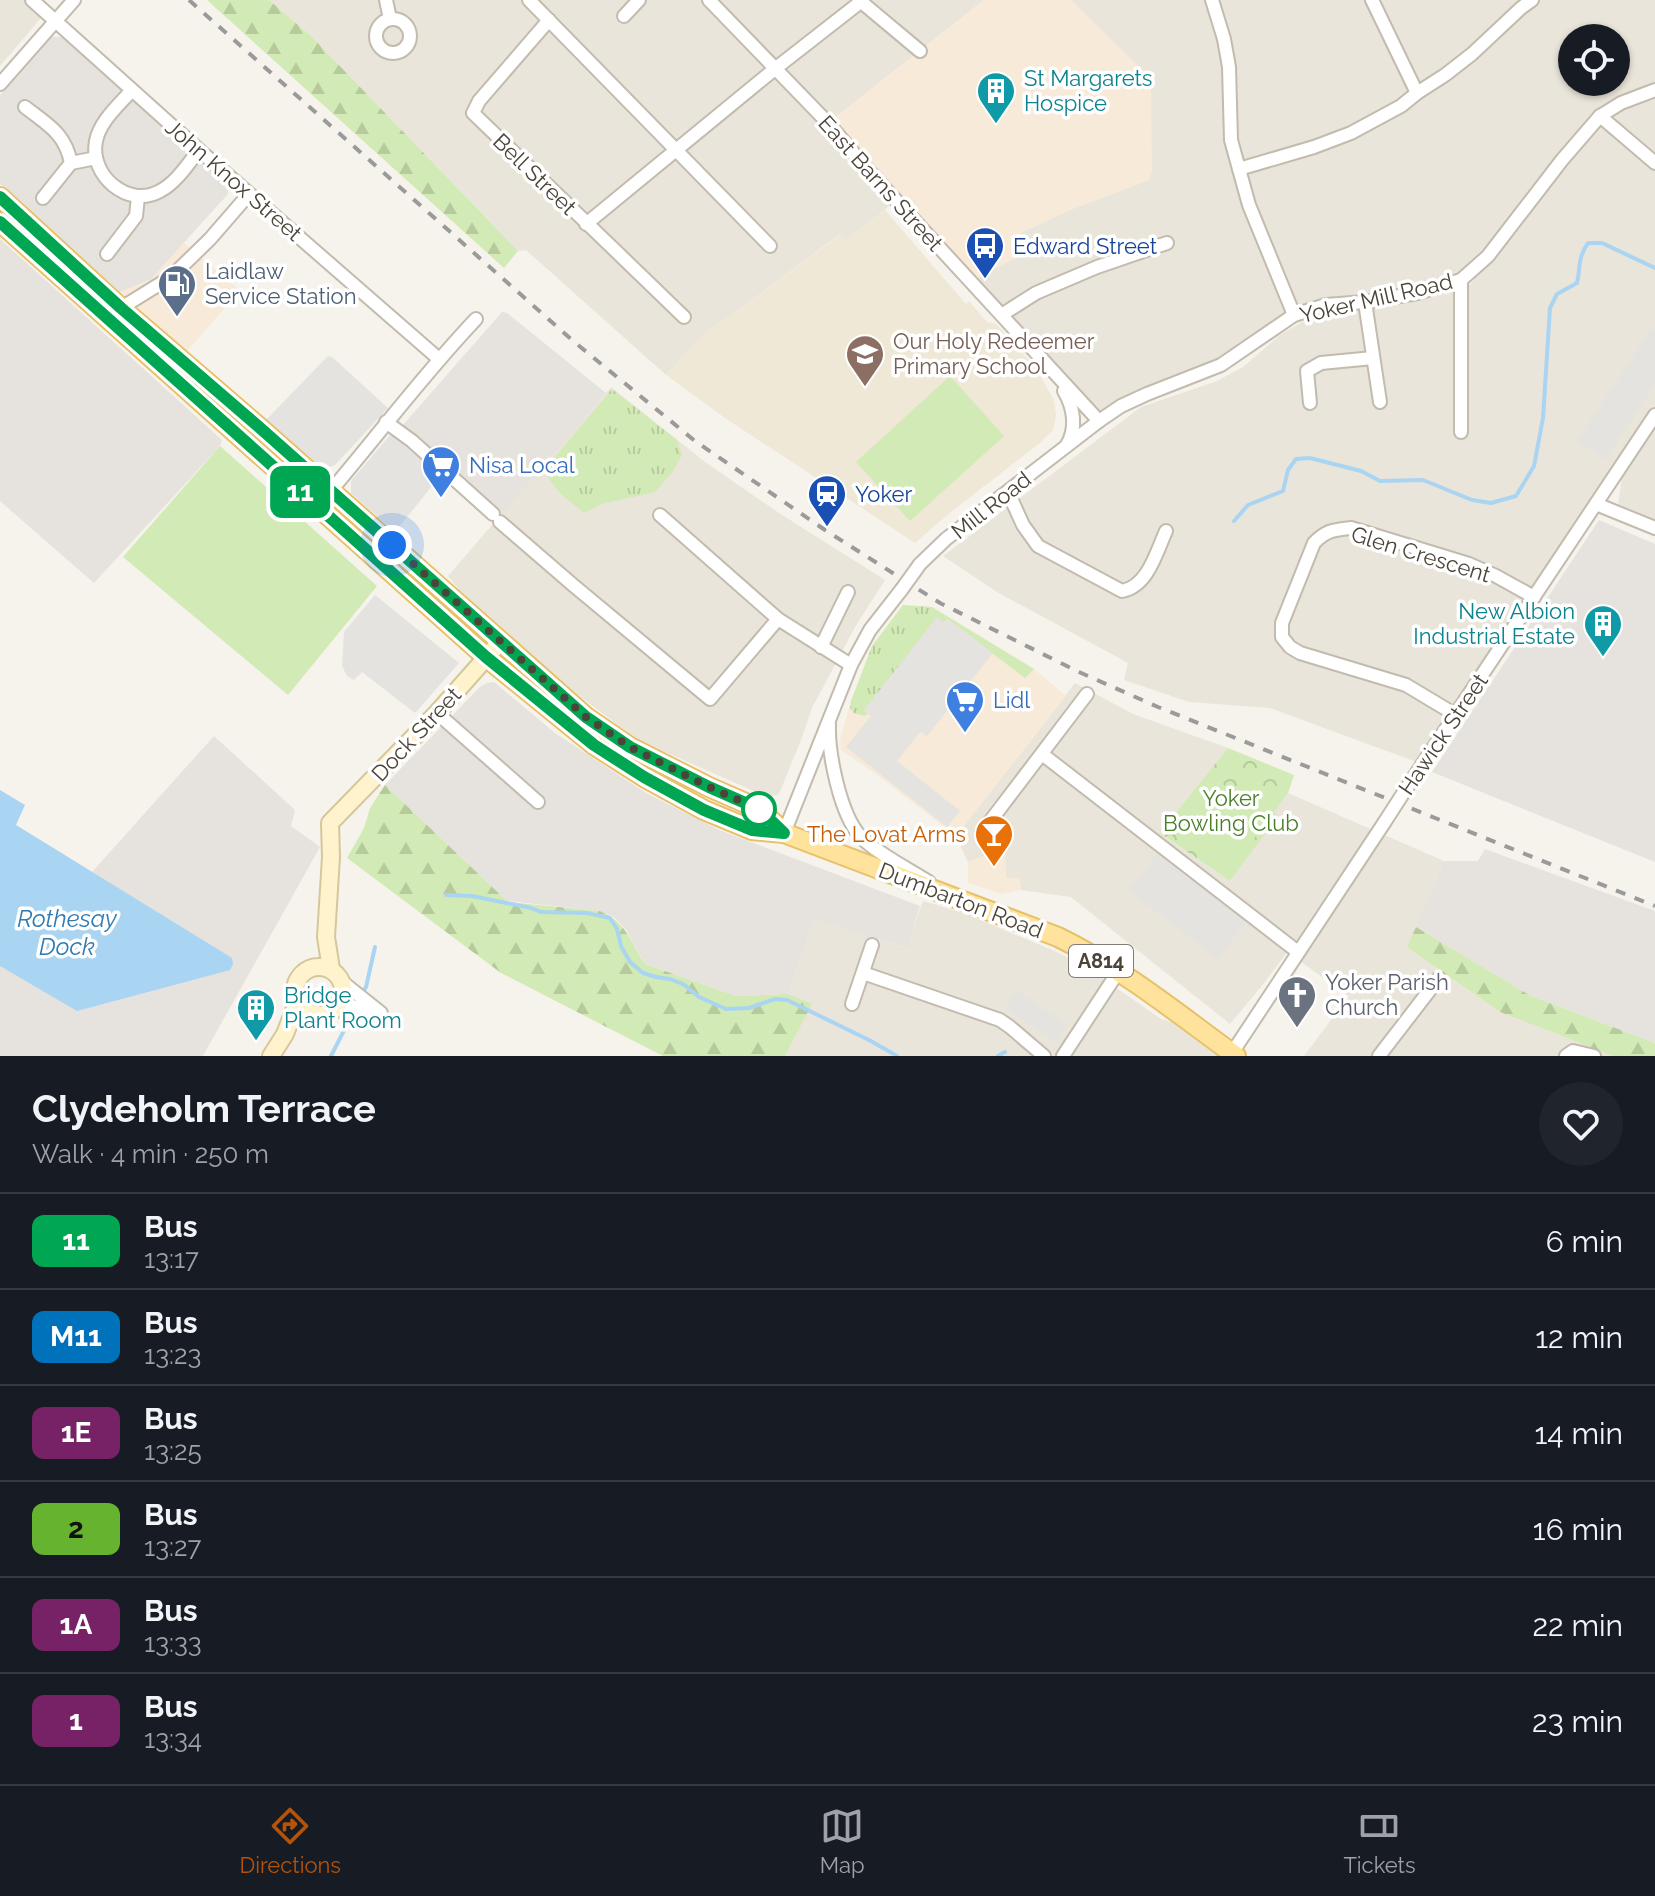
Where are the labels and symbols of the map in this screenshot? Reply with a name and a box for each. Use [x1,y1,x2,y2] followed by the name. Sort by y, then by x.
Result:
[1024,65,1153,116] place label: St Margarets Hospice
[975,70,1017,125] building icon: St Margarets Hospice
[813,110,949,257] street label: East Barns Street
[161,114,308,247] street label: John Knox Street
[488,128,582,220] street label: Bell Street
[964,225,1006,280] bus stop icon: Edward Street
[1013,233,1158,259] place label: Edward Street
[205,258,357,309] place label: Laidlaw Service Station
[156,263,198,318] fuel station icon: Laidlaw Service Station
[1297,268,1455,328] street label: Yoker Mill Road
[893,328,1095,379] place label: Our Holy Redeemer Primary School
[844,333,886,388] school or university icon: Our Holy Redeemer Primary School
[420,444,462,499] supermarket icon: Nisa Local
[469,452,575,478] place label: Nisa Local
[264,466,336,518] line badge: 11
[946,466,1036,544] street label: Mill Road
[806,473,848,528] station icon: Yoker
[855,481,912,507] place label: Yoker
[1348,521,1494,588] street label: Glen Crescent
[372,525,412,565] your location
[1413,598,1575,649] place label: New Albion Industrial Estate
[1582,603,1624,658] building icon: New Albion Industrial Estate
[1393,668,1493,800] street label: Hawick Street
[944,679,986,734] supermarket icon: Lidl
[366,681,467,786] street label: Dock Street
[993,687,1030,713] place label: Lidl
[1163,785,1299,836] park label: Yoker Bowling Club
[742,792,776,826] unlabelled marker
[973,813,1015,868] bar icon: The Lovat Arms
[807,821,966,847] place label: The Lovat Arms
[875,857,1047,943] street label: Dumbarton Road
[17,904,118,961] water label: Rothesay Dock
[1069,945,1133,977] road number: A814
[1325,969,1449,1020] place label: Yoker Parish Church
[1276,974,1318,1029] church icon: Yoker Parish Church
[284,982,402,1033] place label: Bridge Plant Room
[235,987,277,1042] building icon: Bridge Plant Room

